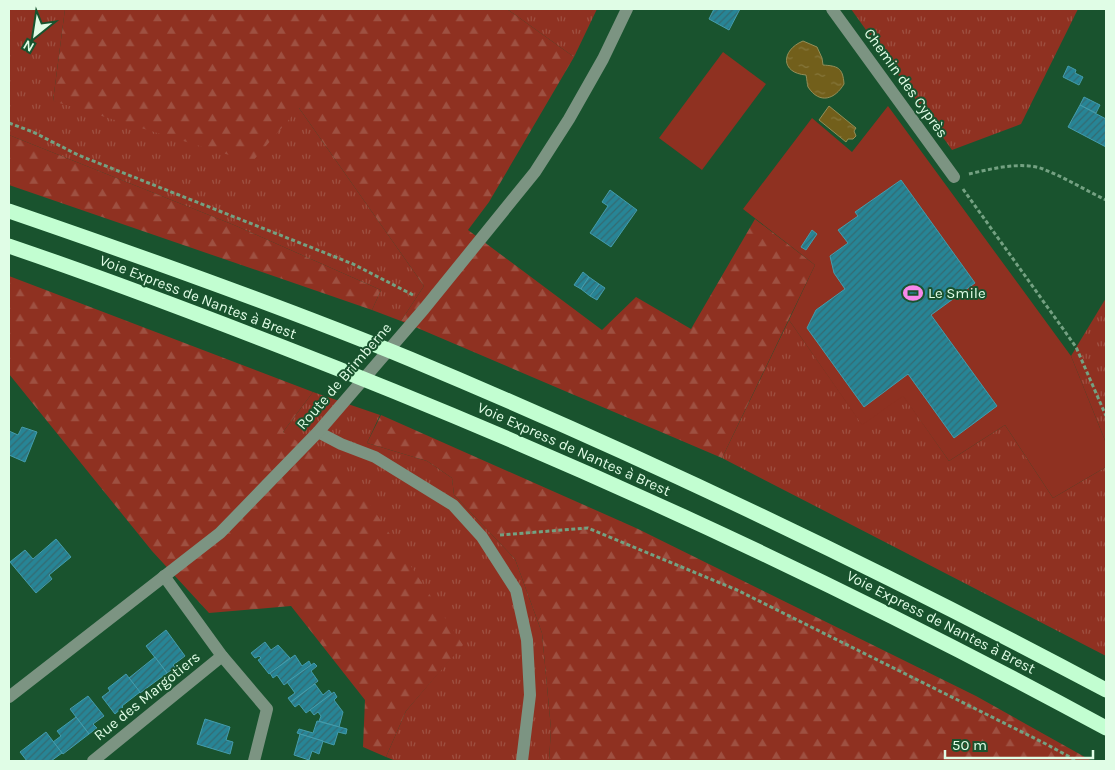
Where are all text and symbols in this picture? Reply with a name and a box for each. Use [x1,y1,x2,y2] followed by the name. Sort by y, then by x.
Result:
[10,10,60,60] north arrow
[860,25,952,141] street label: Chemin des Cyprès
[20,36,37,56] text: N
[97,251,299,343] street label: Voie Express de Nantes à Brest
[902,282,924,304] sports icon: Le Smile
[928,284,986,302] place label: Le Smile
[293,319,395,433] street label: Route de Brimberne
[475,398,674,500] street label: Voie Express de Nantes à Brest
[844,566,1039,678] street label: Voie Express de Nantes à Brest
[90,648,204,744] street label: Rue des Margotiers
[945,728,1092,760] scale bar
[952,736,987,754] text: 50 m

